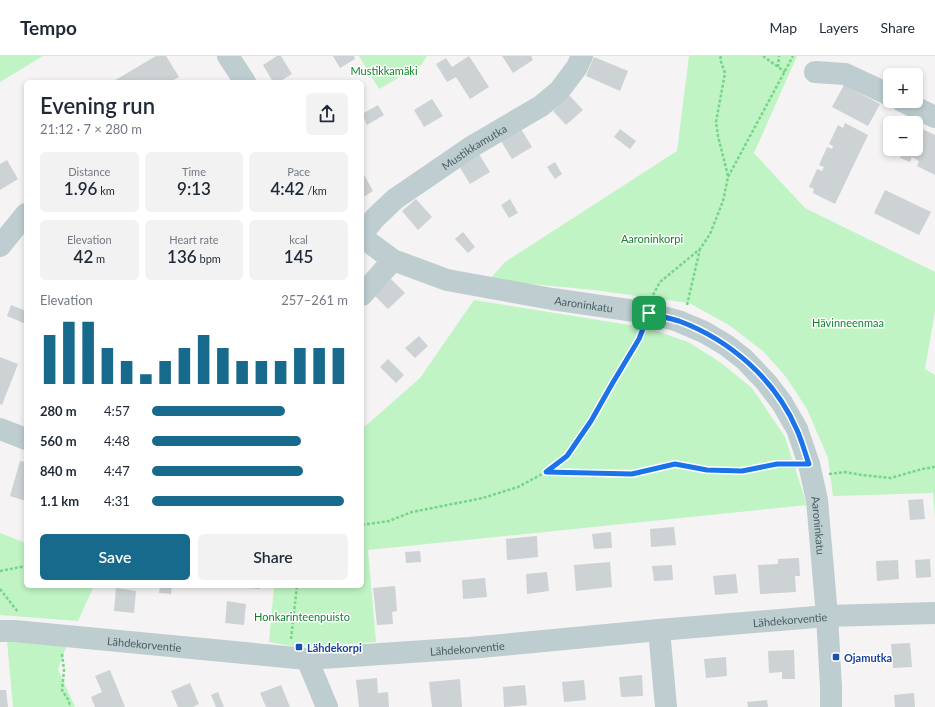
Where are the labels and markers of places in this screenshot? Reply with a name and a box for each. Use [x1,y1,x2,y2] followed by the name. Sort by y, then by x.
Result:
[632,296,666,330] pin
[307,641,362,654] place label: Lähdekorpi
[294,642,304,652] marker: Lähdekorpi
[844,651,892,664] place label: Ojamutka
[831,652,841,662] marker: Ojamutka

